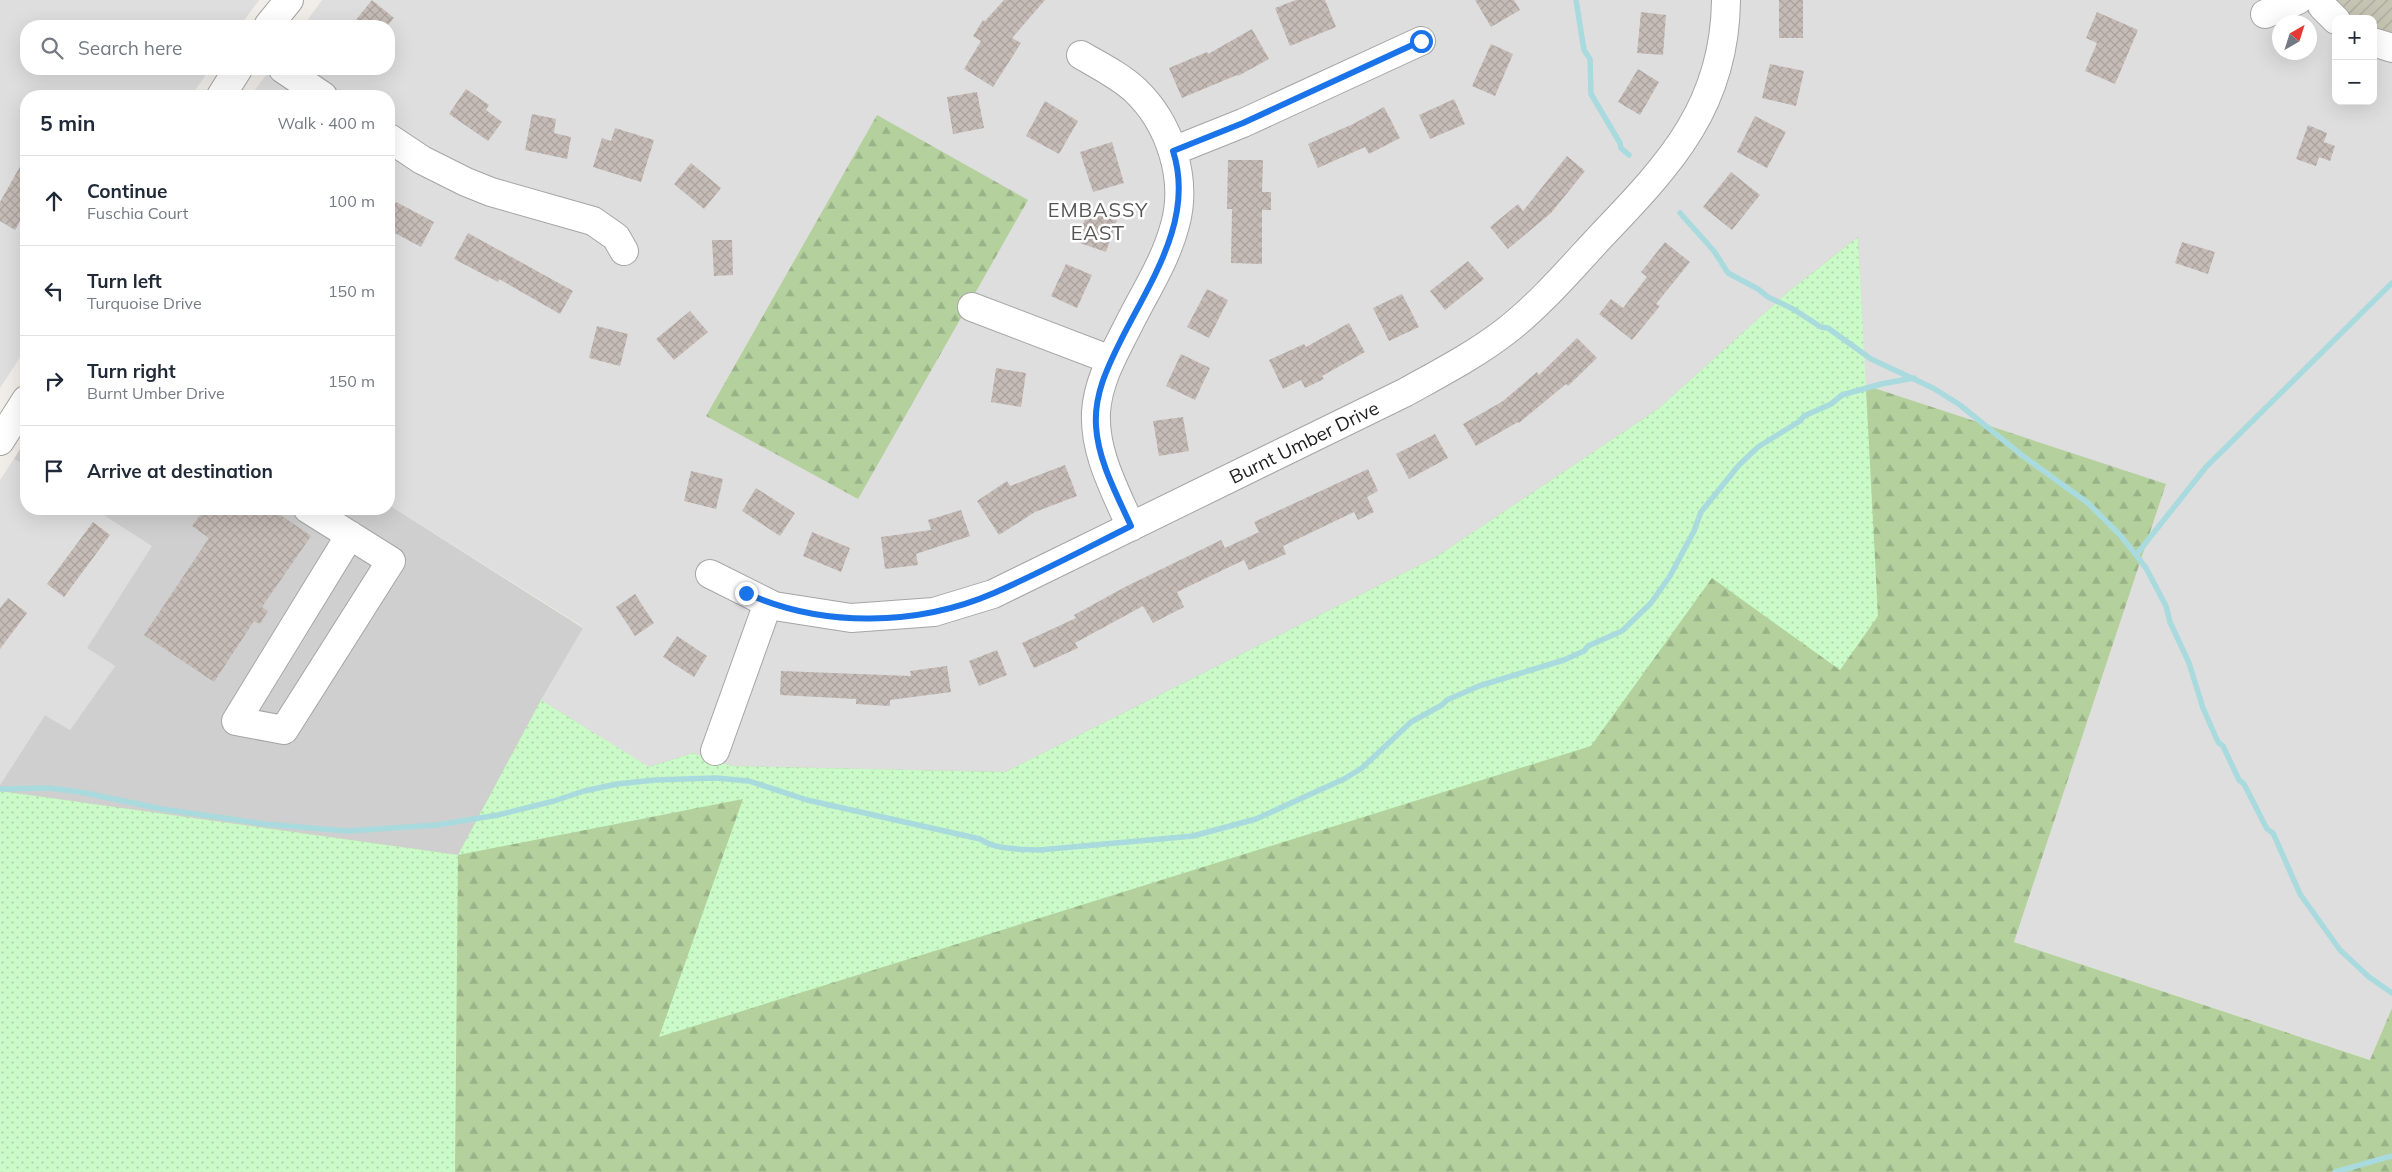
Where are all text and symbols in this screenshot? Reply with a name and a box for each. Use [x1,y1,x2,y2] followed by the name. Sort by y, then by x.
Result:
[2272,15,2317,60] north arrow
[2332,15,2377,105] map controls
[2332,15,2377,60] button: +
[20,20,395,75] search box
[1410,30,1433,53] route start
[38,34,66,62] icon: search
[78,36,182,60] text: Search here
[2332,60,2377,105] button: −
[40,110,95,136] text: 5 min
[277,113,375,133] text: Walk · 400 m
[87,179,167,203] text: Continue
[40,187,68,215] icon: ahead
[328,191,375,211] text: 100 m
[1048,197,1148,245] district label: EMBASSY EAST
[87,203,188,223] text: Fuschia Court
[87,269,162,293] text: Turn left
[40,277,68,305] icon: left
[328,281,375,301] text: 150 m
[87,293,202,313] text: Turquoise Drive
[87,359,176,383] text: Turn right
[40,367,68,395] icon: right
[328,371,375,391] text: 150 m
[87,383,225,403] text: Burnt Umber Drive
[1225,395,1383,489] street label: Burnt Umber Drive
[40,457,68,485] icon: arrive
[87,459,273,483] text: Arrive at destination
[735,582,758,605] route end

